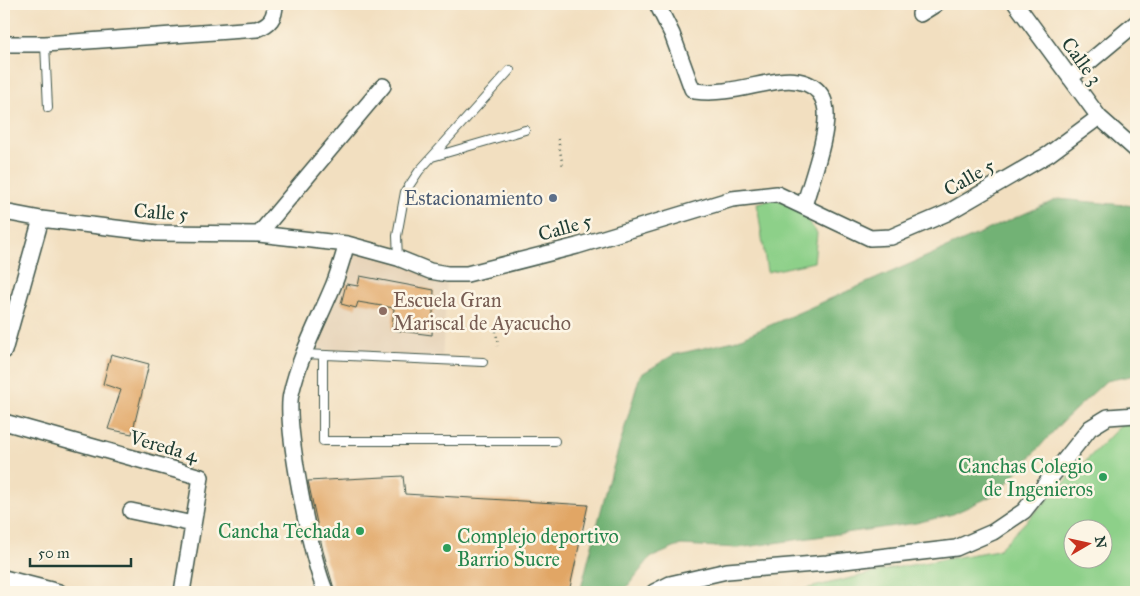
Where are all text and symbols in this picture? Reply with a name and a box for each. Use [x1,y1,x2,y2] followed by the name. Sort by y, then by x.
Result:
[1057,32,1107,90] street label: Calle 3
[939,153,999,201] street label: Calle 5
[404,186,543,210] place label: Estacionamiento
[547,192,559,204] marker: Estacionamiento
[133,198,189,226] street label: Calle 5
[535,208,595,246] street label: Calle 5
[393,288,571,335] place label: Escuela Gran Mariscal de Ayacucho
[377,305,389,317] marker: Escuela Gran Mariscal de Ayacucho
[126,424,202,467] street label: Vereda 4
[958,454,1093,502] place label: Canchas Colegio de Ingenieros
[1097,471,1109,483] marker: Canchas Colegio de Ingenieros
[1062,518,1112,568] north arrow
[218,519,351,543] place label: Cancha Techada
[457,524,619,571] place label: Complejo deportivo Barrio Sucre
[354,525,366,537] marker: Cancha Techada
[1091,535,1110,549] text: N
[30,536,131,568] scale bar
[441,542,453,554] marker: Complejo deportivo Barrio Sucre
[38,544,70,562] text: 50 m

